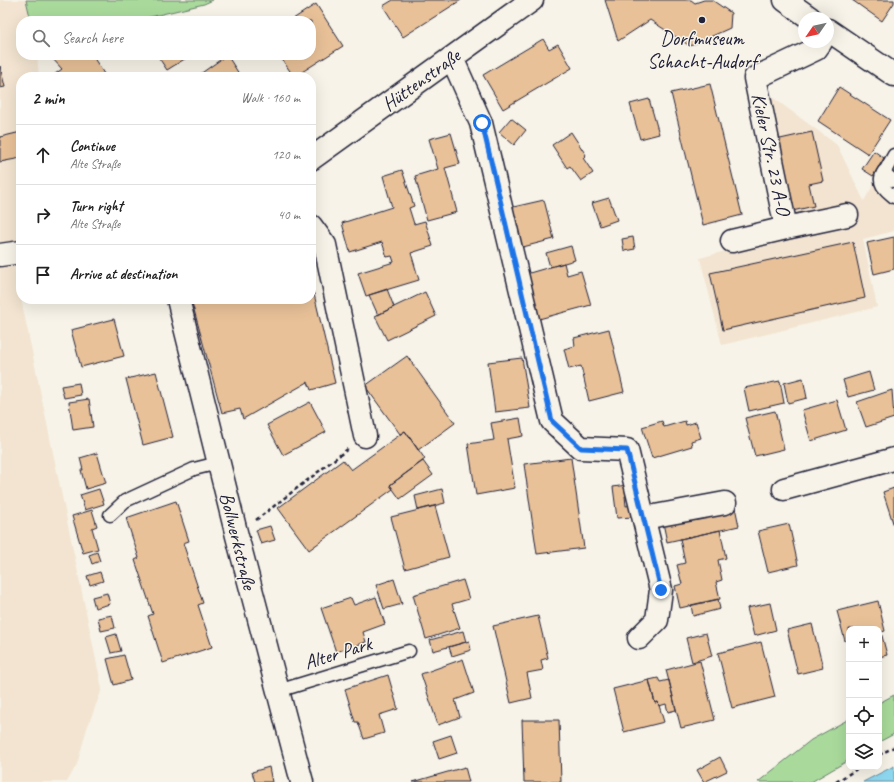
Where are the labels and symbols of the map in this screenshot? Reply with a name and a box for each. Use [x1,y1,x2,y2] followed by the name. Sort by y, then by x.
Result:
[798,12,834,48] north arrow
[697,15,707,25] marker: Dorfmuseum Schacht-Audorf
[647,26,762,74] place label: Dorfmuseum Schacht-Audorf
[377,42,466,117] street label: Hüttenstraße
[746,91,797,219] street label: Kieler Str. 23 A-O
[473,114,491,132] route start
[214,490,262,593] street label: Bollwerkstraße
[652,581,670,599] route end
[301,630,376,675] street label: Alter Park

